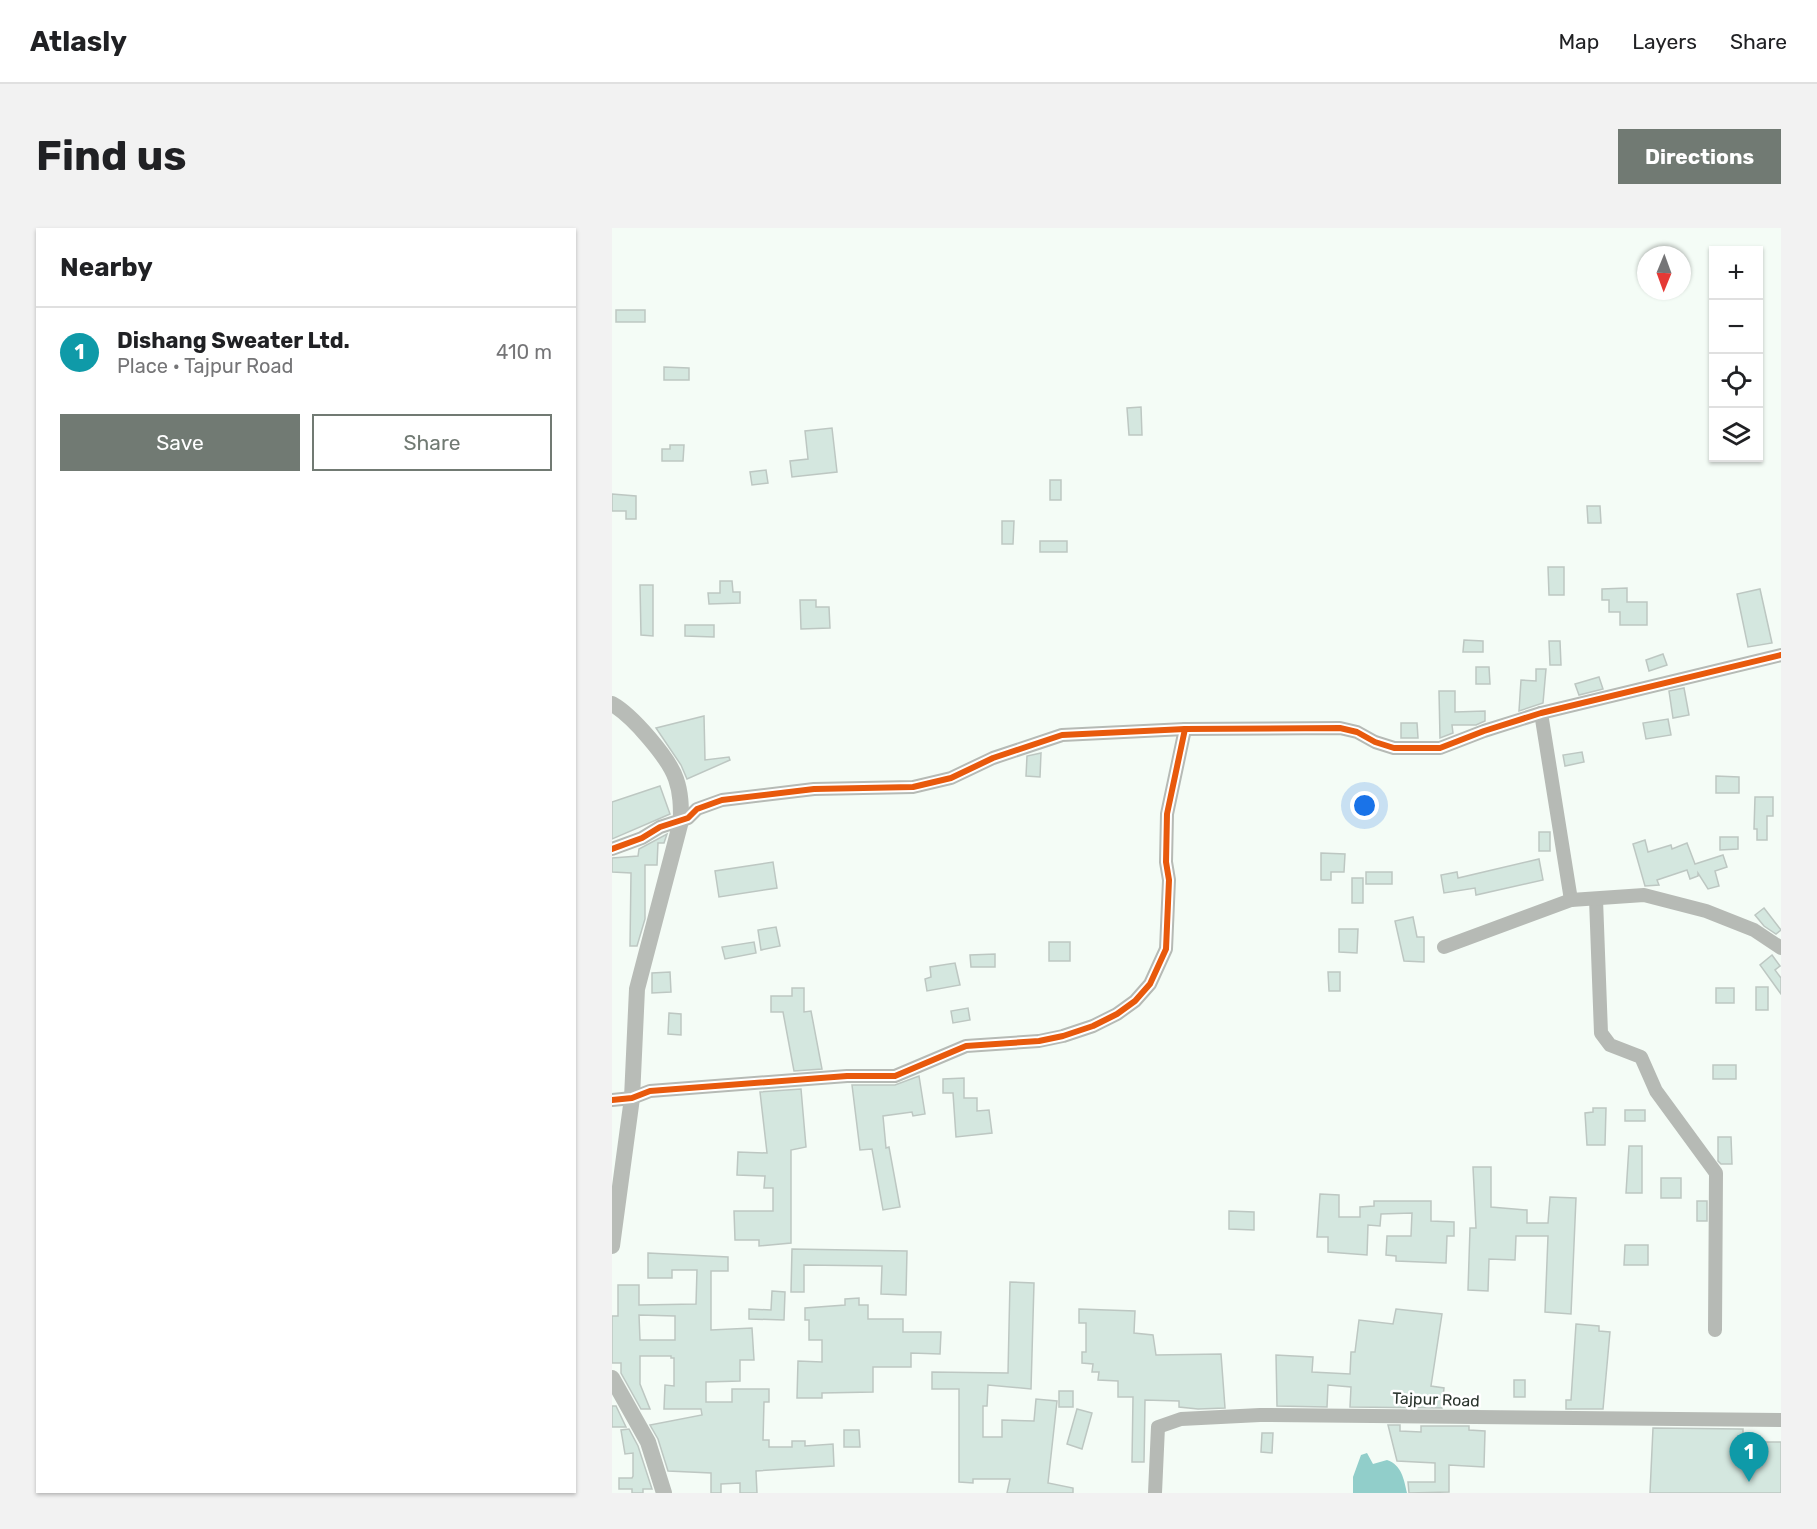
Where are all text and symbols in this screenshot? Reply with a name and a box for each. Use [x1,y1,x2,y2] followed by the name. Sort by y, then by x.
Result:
[30,25,127,58] text: Atlasly
[1558,29,1599,54] text: Map
[1632,29,1697,54] text: Layers
[1730,29,1787,54] text: Share
[1618,129,1781,184] button: Directions
[36,131,187,181] text: Find us
[1637,246,1691,300] north arrow
[1709,246,1763,462] map controls
[1709,246,1763,300] button: +
[60,252,153,283] text: Nearby
[1709,300,1763,354] button: −
[117,327,350,354] text: Dishang Sweater Ltd.
[75,340,84,364] text: 1
[496,340,552,364] text: 410 m
[117,354,293,378] text: Place · Tajpur Road
[1709,354,1763,408] button: locate
[1709,408,1763,462] button: layers
[60,414,300,471] button: Save
[312,414,552,471] button: Share
[1350,791,1379,820] your location
[1392,1388,1480,1411] street label: Tajpur Road
[1730,1432,1768,1482] pin: 1

